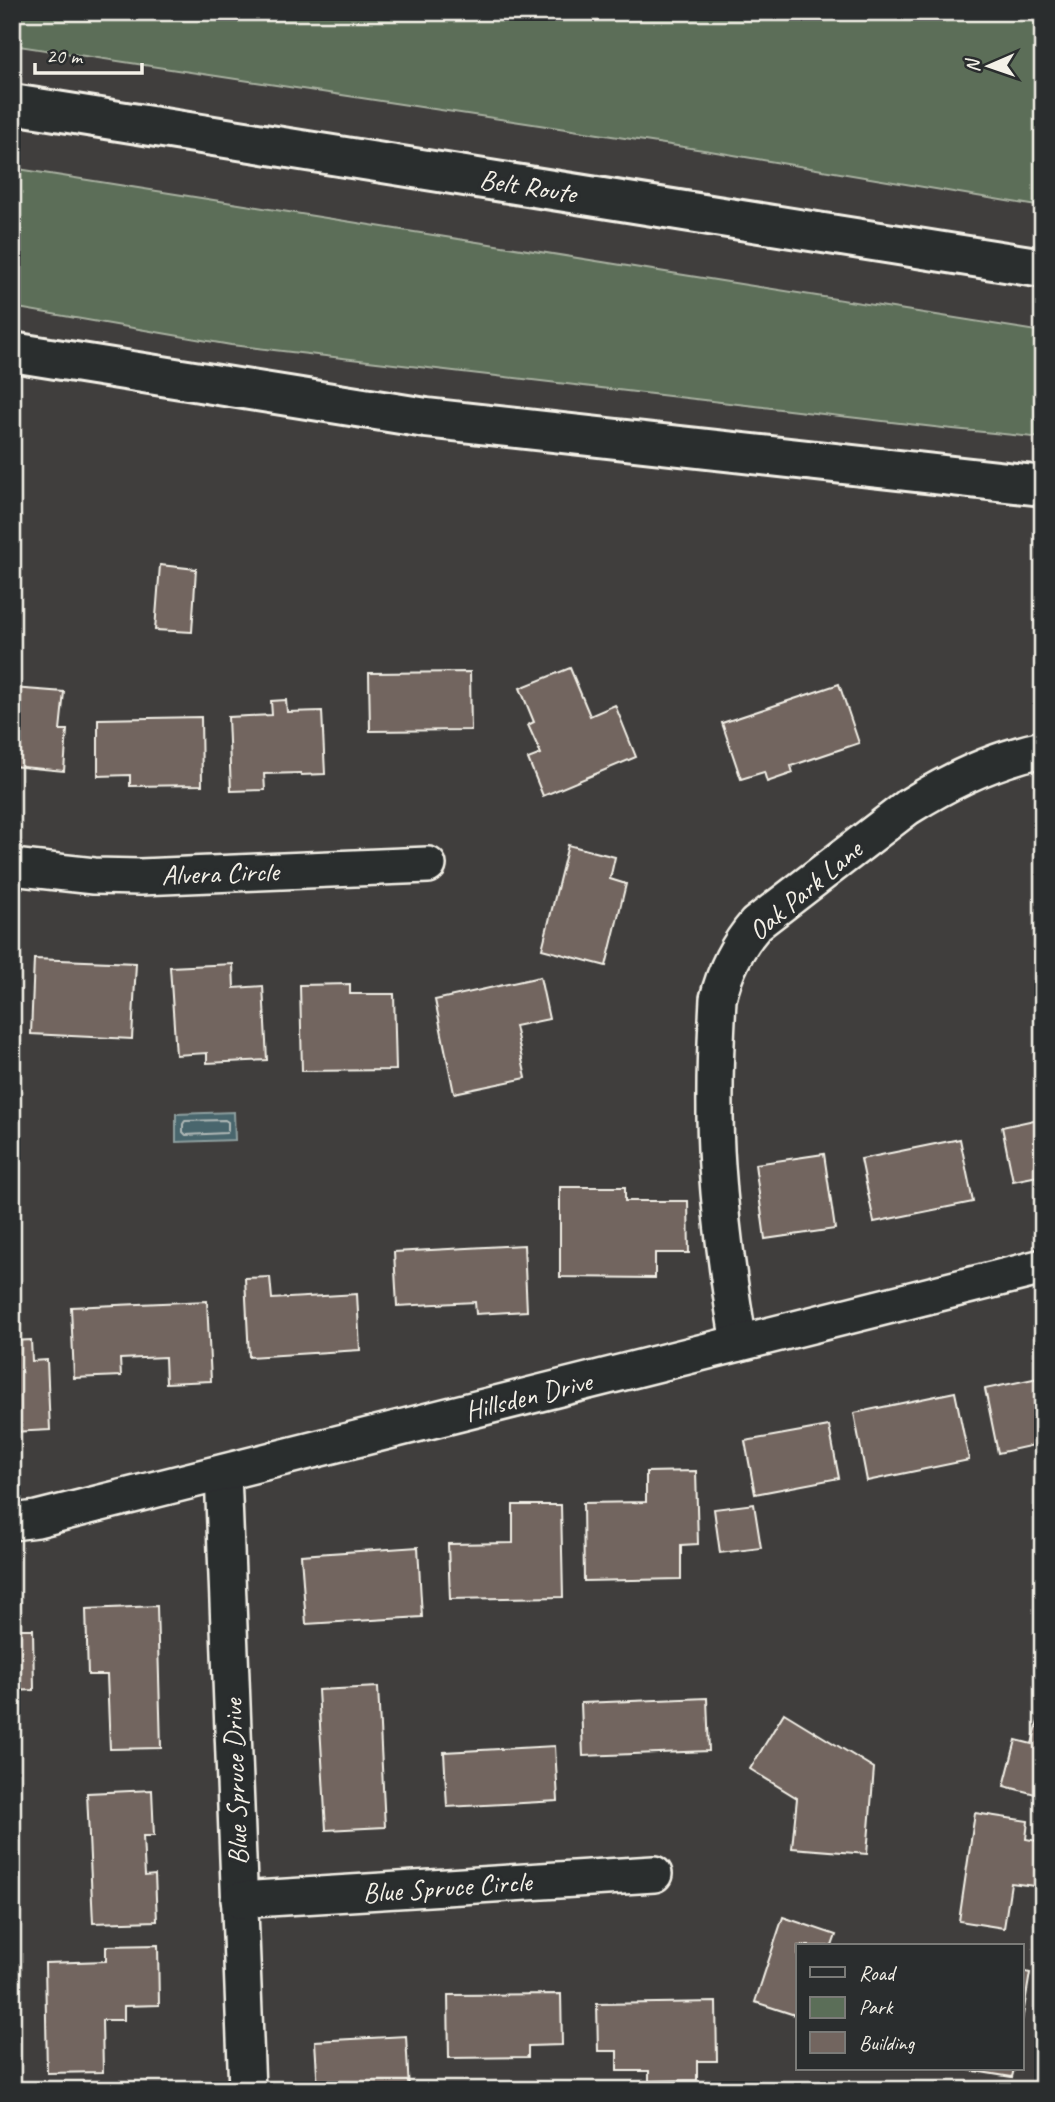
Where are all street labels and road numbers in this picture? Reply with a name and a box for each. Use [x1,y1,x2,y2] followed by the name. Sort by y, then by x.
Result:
[477,161,581,211] street label: Belt Route
[741,831,871,948] street label: Oak Park Lane
[161,853,281,893] street label: Alvera Circle
[461,1363,597,1429] street label: Hillsden Drive
[215,1696,255,1866] street label: Blue Spruce Drive
[361,1864,534,1910] street label: Blue Spruce Circle

